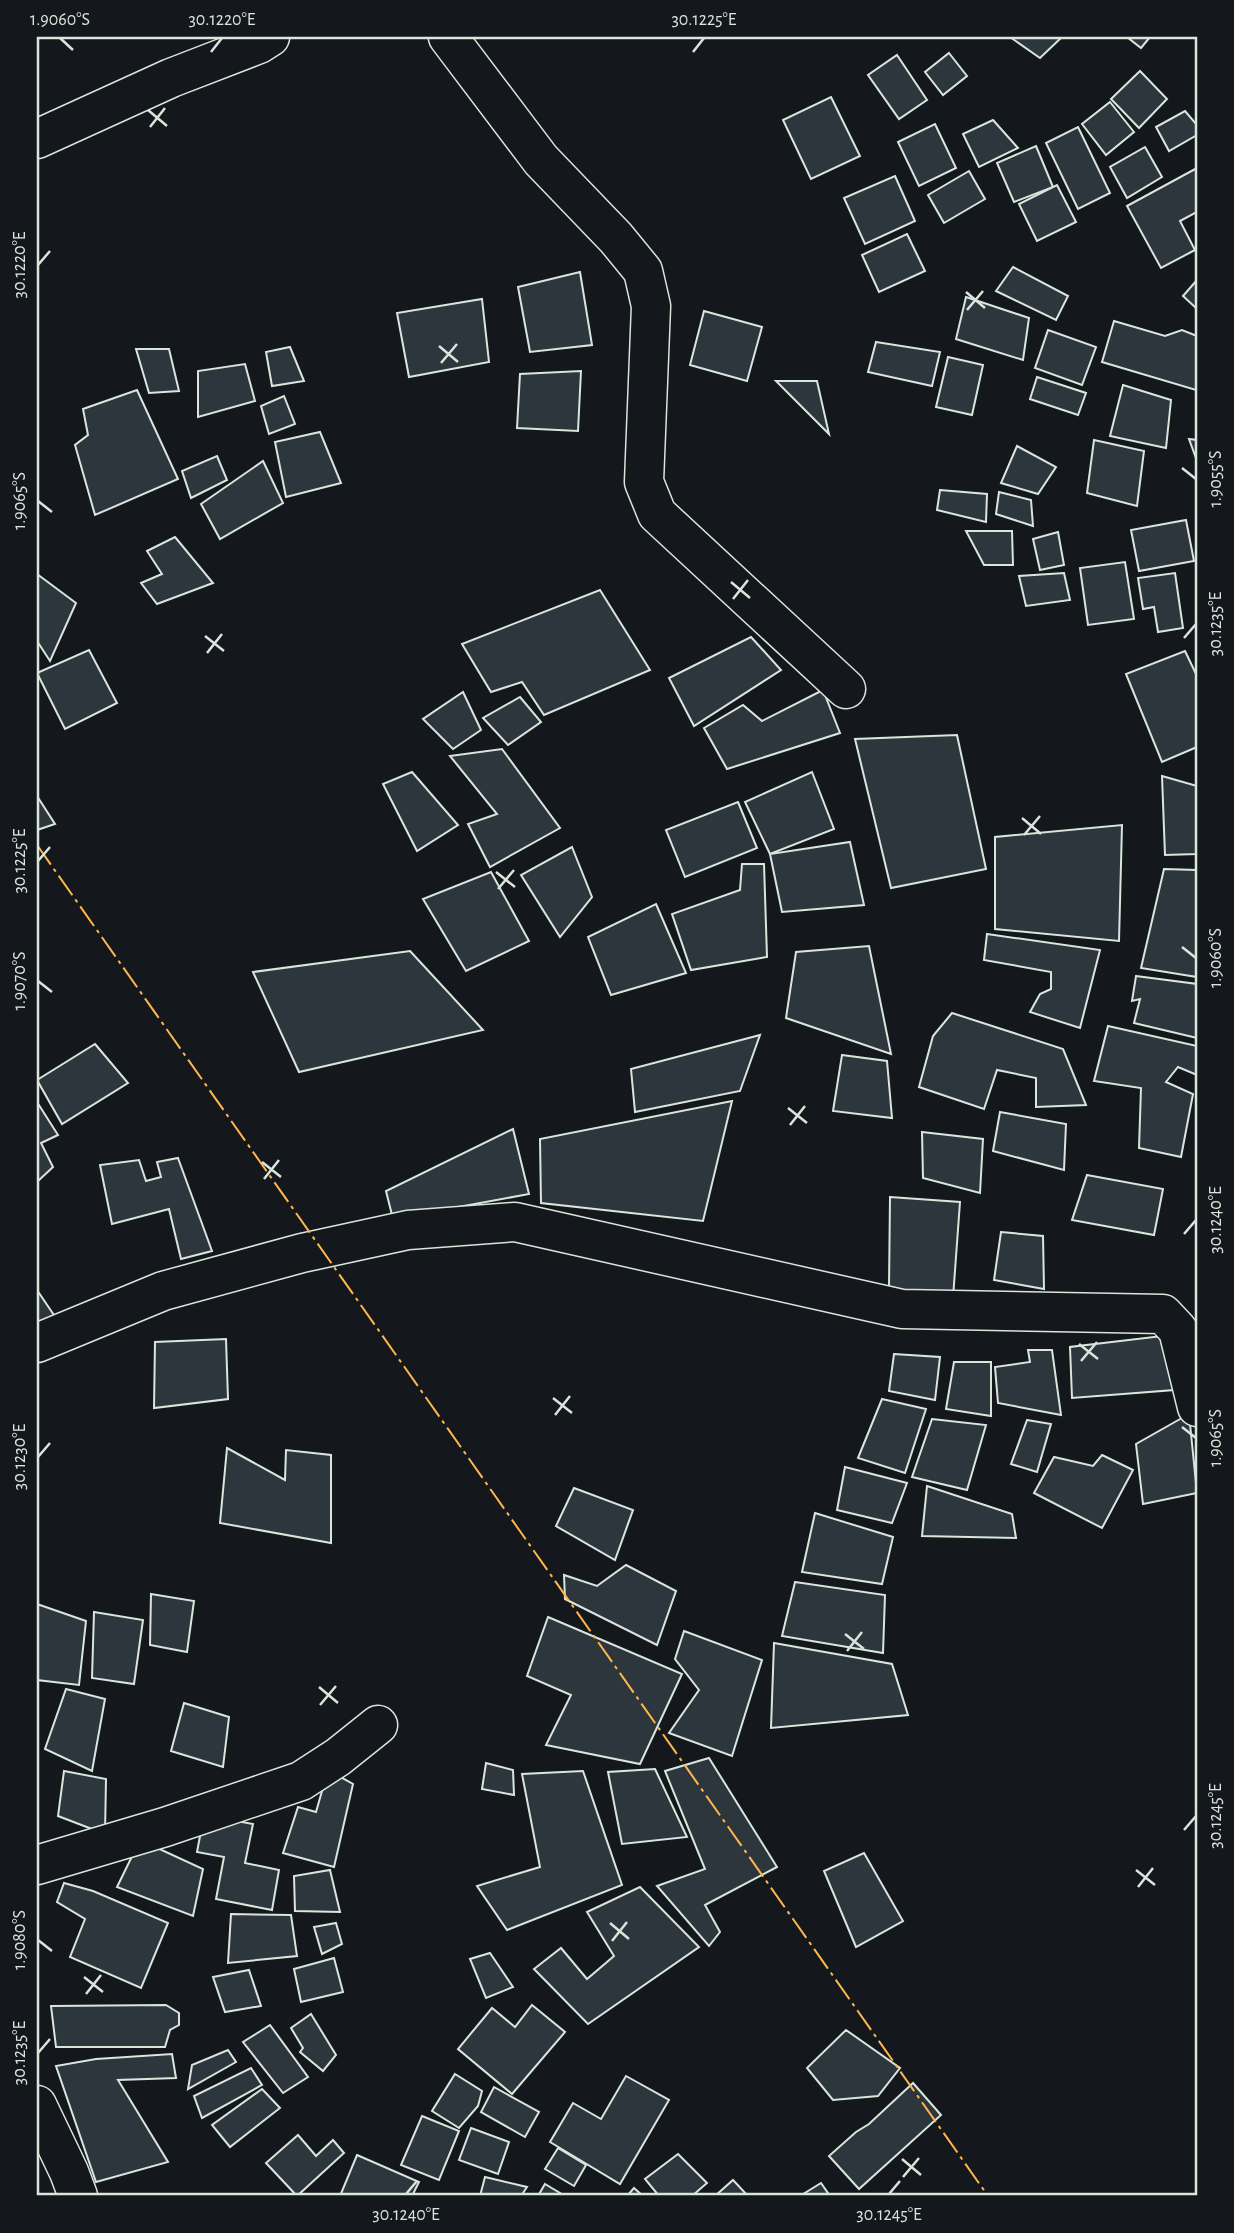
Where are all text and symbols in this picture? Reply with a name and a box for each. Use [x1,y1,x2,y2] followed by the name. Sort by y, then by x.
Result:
[30,11,90,29] text: 1.9060°S
[188,11,256,29] text: 30.1220°E
[671,11,737,29] text: 30.1225°E
[11,231,29,299] text: 30.1220°E
[1207,450,1225,508] text: 1.9055°S
[11,472,29,530] text: 1.9065°S
[1207,592,1225,656] text: 30.1235°E
[11,828,29,894] text: 30.1225°E
[1207,928,1225,988] text: 1.9060°S
[11,951,29,1011] text: 1.9070°S
[1207,1186,1225,1254] text: 30.1240°E
[1207,1409,1225,1467] text: 1.9065°S
[11,1424,29,1490] text: 30.1230°E
[1207,1783,1225,1849] text: 30.1245°E
[11,1910,29,1970] text: 1.9080°S
[11,2021,29,2085] text: 30.1235°E
[372,2206,440,2224] text: 30.1240°E
[856,2206,922,2224] text: 30.1245°E

